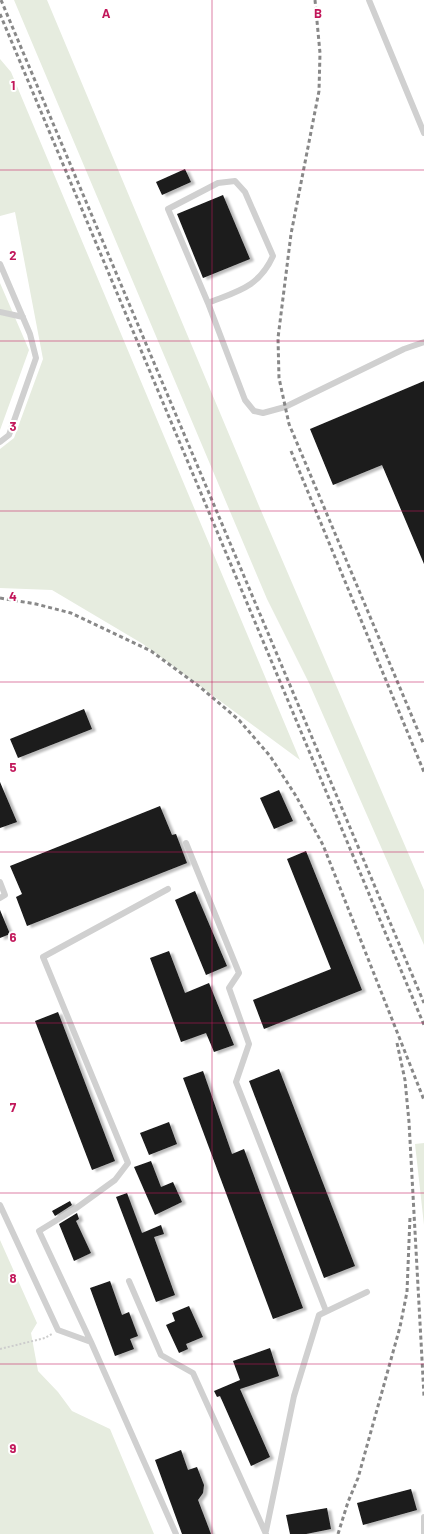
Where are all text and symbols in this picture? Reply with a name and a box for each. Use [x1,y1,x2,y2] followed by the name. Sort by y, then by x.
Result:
[102,5,111,21] text: A
[314,5,322,21] text: B
[11,77,15,93] text: 1
[9,247,17,263] text: 2
[9,418,17,434] text: 3
[9,588,17,604] text: 4
[9,759,17,775] text: 5
[10,929,17,945] text: 6
[10,1099,17,1115] text: 7
[9,1270,17,1286] text: 8
[10,1440,17,1456] text: 9

